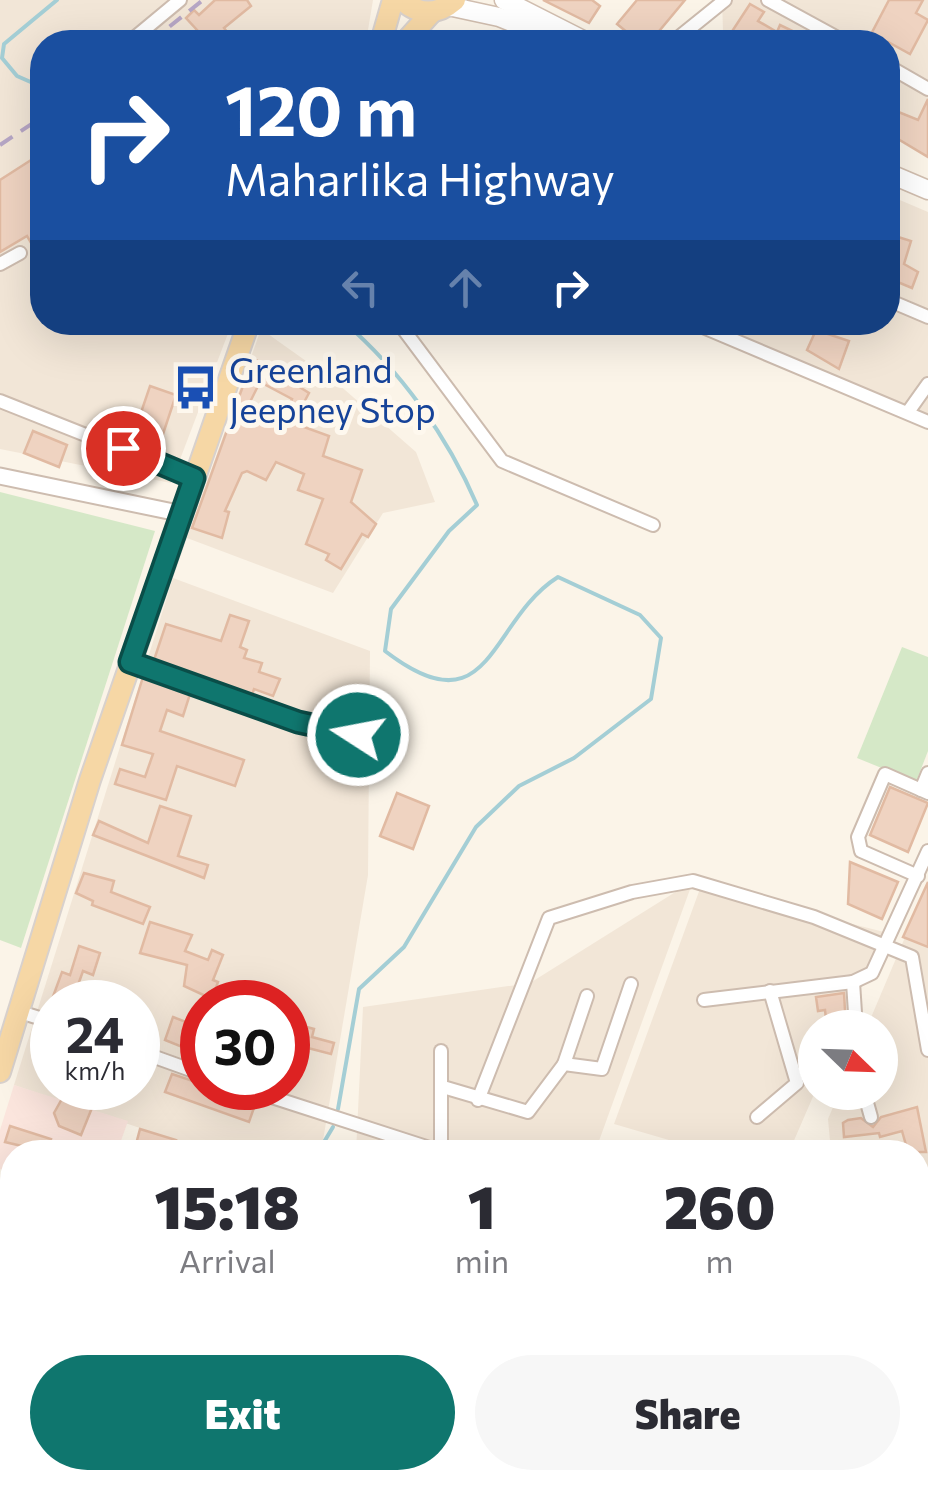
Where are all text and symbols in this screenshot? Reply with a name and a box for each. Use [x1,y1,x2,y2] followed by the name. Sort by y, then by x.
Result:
[225,65,417,150] text: 120 m
[60,70,190,200] icon: right
[225,150,615,205] text: Maharlika Highway
[333,260,388,315] icon: left
[438,260,493,315] icon: ahead
[543,260,598,315] icon: right
[229,347,436,430] place label: Greenland Jeepney Stop
[172,364,220,412] bus stop icon: Greenland Jeepney Stop
[81,406,166,491] pin
[96,421,151,476] icon: arrive
[306,683,410,787] position arrow
[180,980,310,1110] speed limit sign: 30
[66,1002,124,1063] text: 24
[798,1010,898,1110] north arrow
[798,1010,898,1110] map controls
[65,1055,125,1085] text: km/h
[155,1168,300,1241] text: 15:18
[468,1168,496,1241] text: 1
[664,1168,775,1241] text: 260
[179,1240,276,1280] text: Arrival
[455,1240,509,1280] text: min
[706,1240,734,1280] text: m
[30,1355,455,1470] button: Exit
[475,1355,900,1470] button: Share

